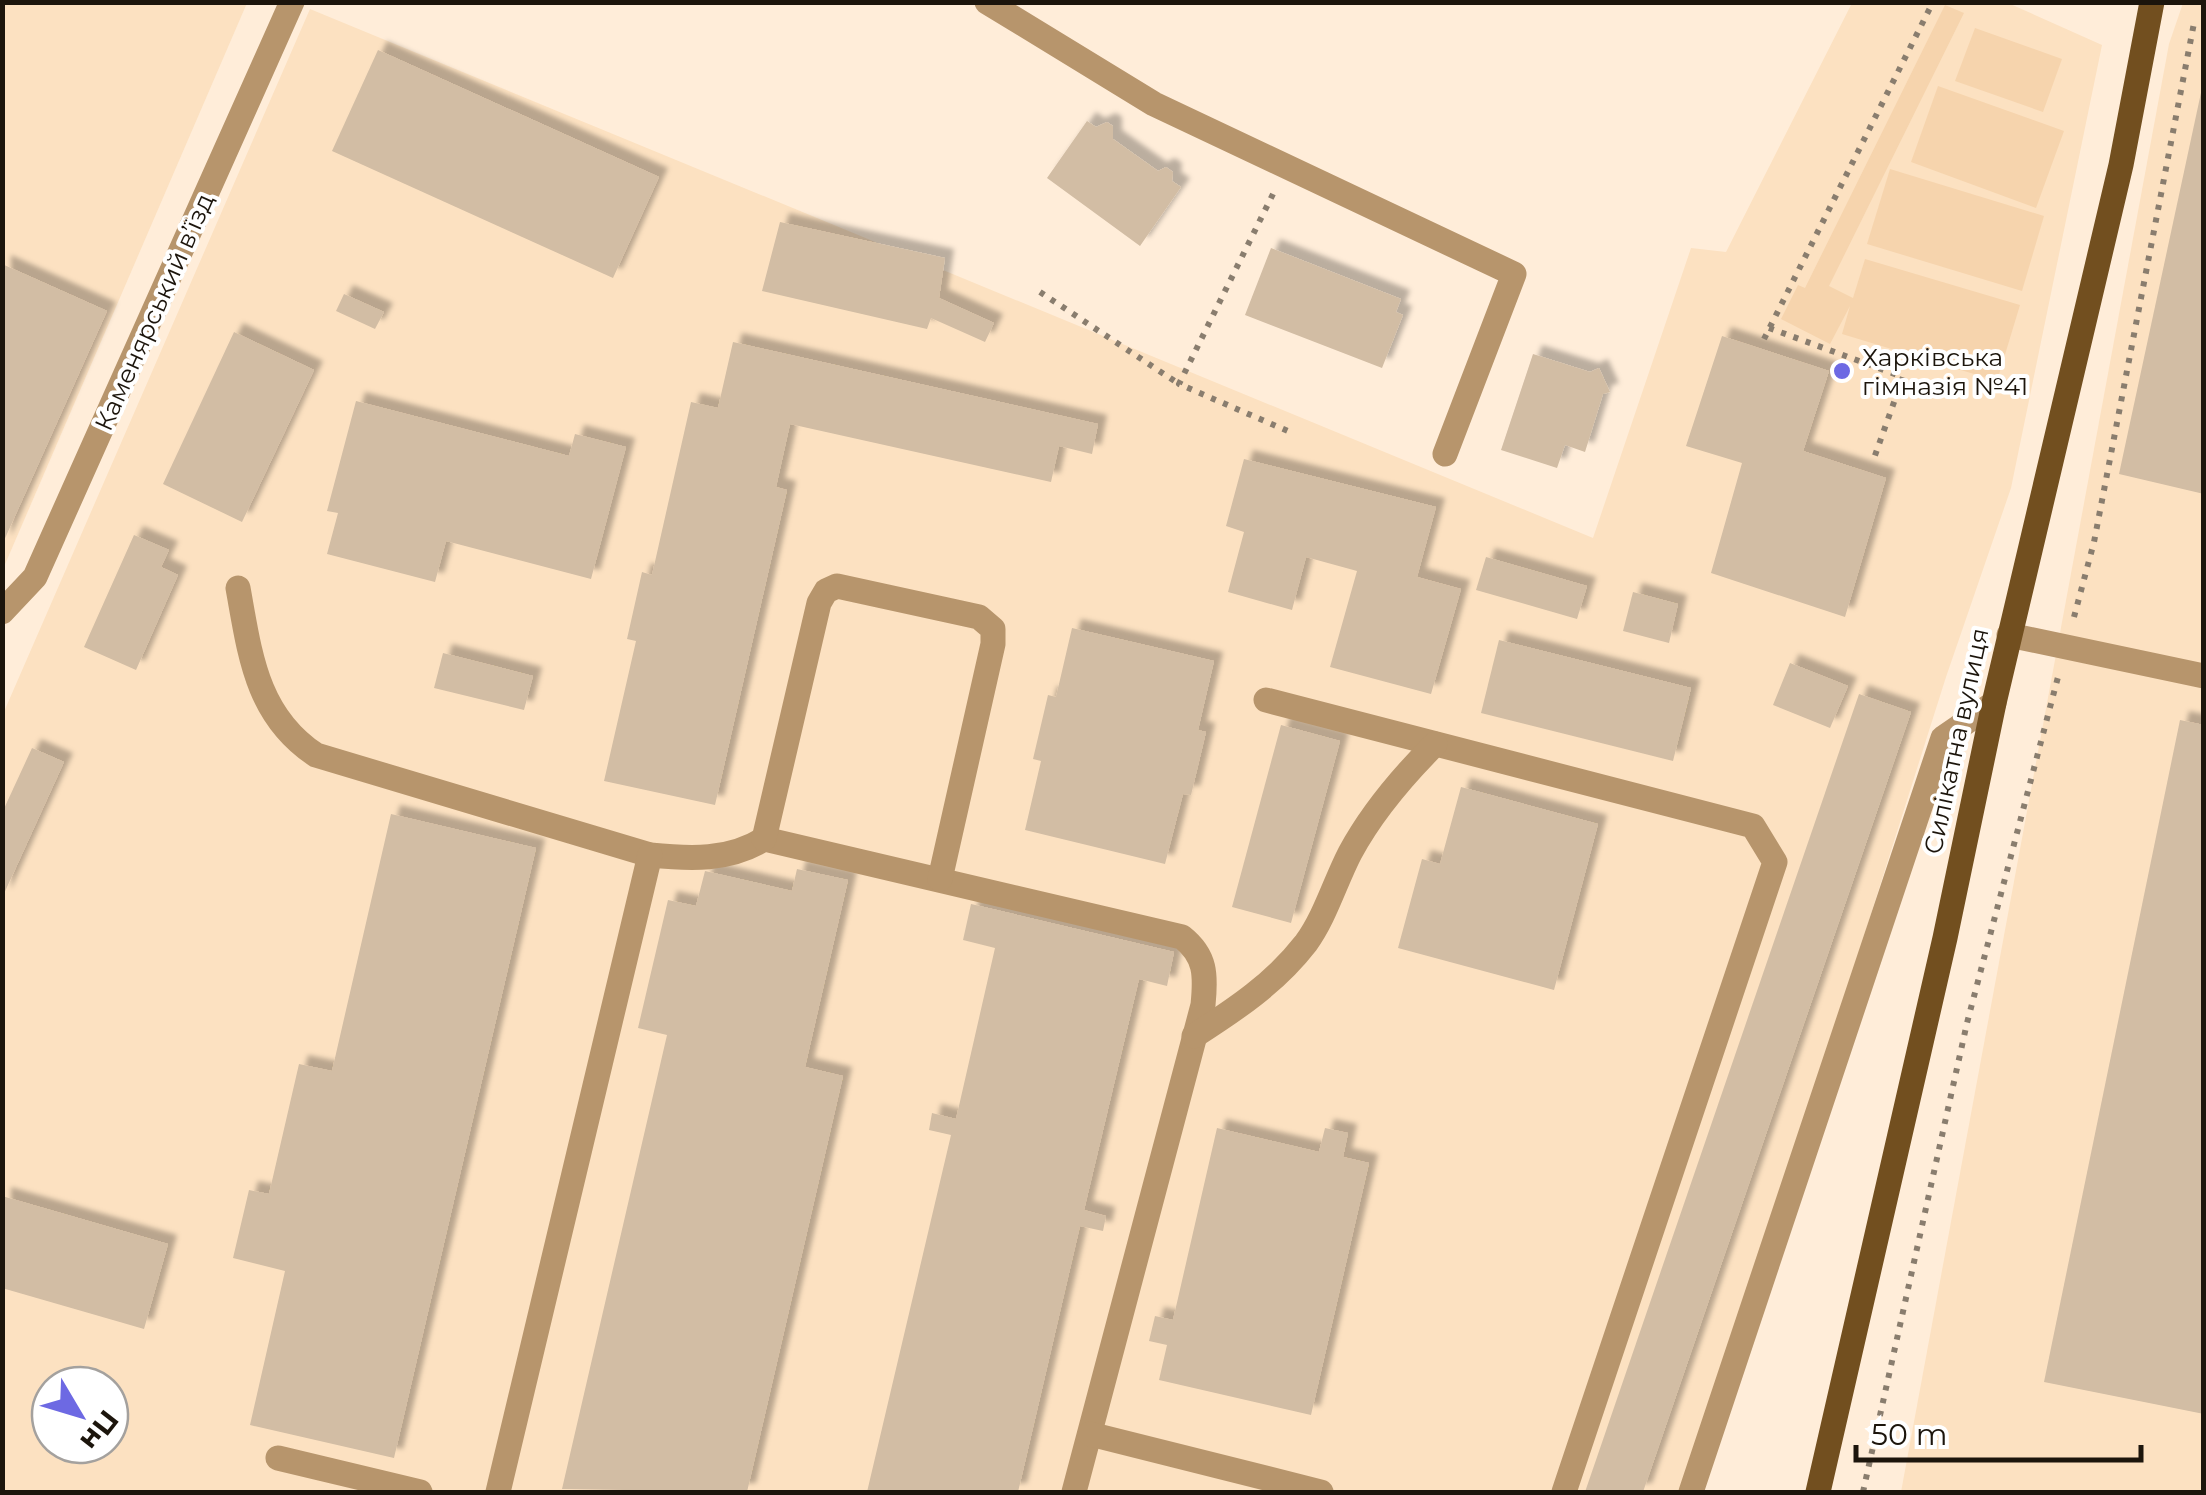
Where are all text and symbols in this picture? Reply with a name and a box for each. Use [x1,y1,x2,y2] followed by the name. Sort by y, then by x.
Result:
[88,189,220,435] street label: Каменярський в’їзд
[1862,342,2028,401] place label: Харківська гімназія №41
[1831,360,1853,382] marker: Харківська гімназія №41
[1917,625,1995,857] street label: Силікатна вулиця
[30,1365,130,1465] north arrow
[1856,1400,2141,1462] scale bar
[73,1403,126,1457] text: Пн
[1871,1416,1948,1453] text: 50 m

